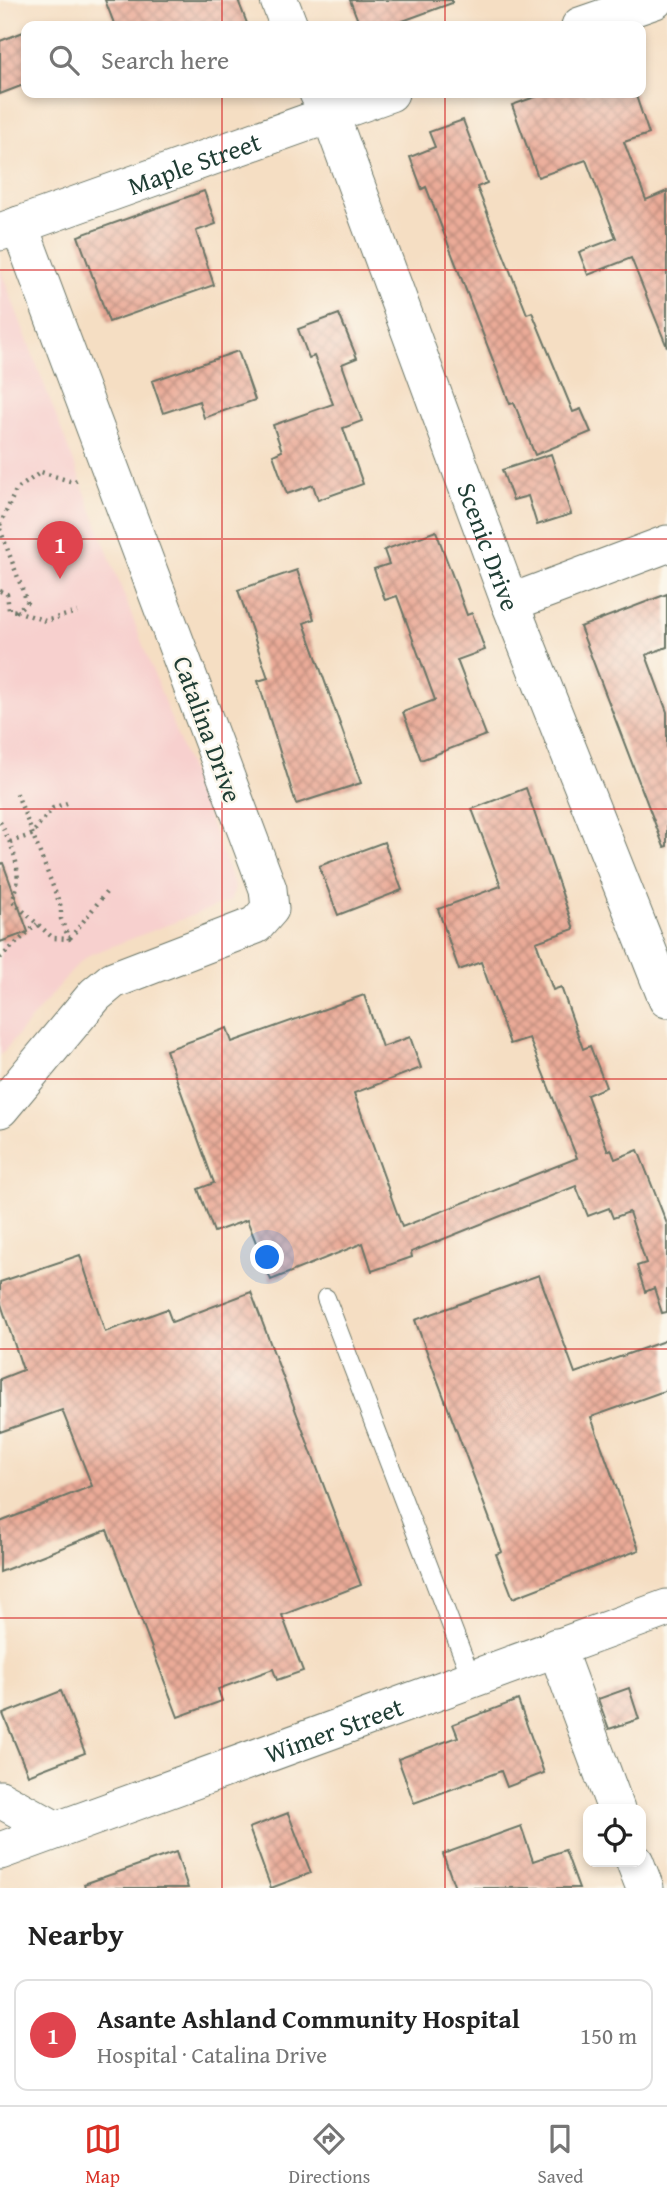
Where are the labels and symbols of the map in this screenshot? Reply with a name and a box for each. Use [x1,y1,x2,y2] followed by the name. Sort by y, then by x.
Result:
[122,121,266,204] street label: Maple Street
[448,477,531,616] street label: Scenic Drive
[37,521,83,579] pin: 1
[163,650,253,808] street label: Catalina Drive
[250,1240,284,1274] your location
[259,1686,408,1773] street label: Wimer Street

